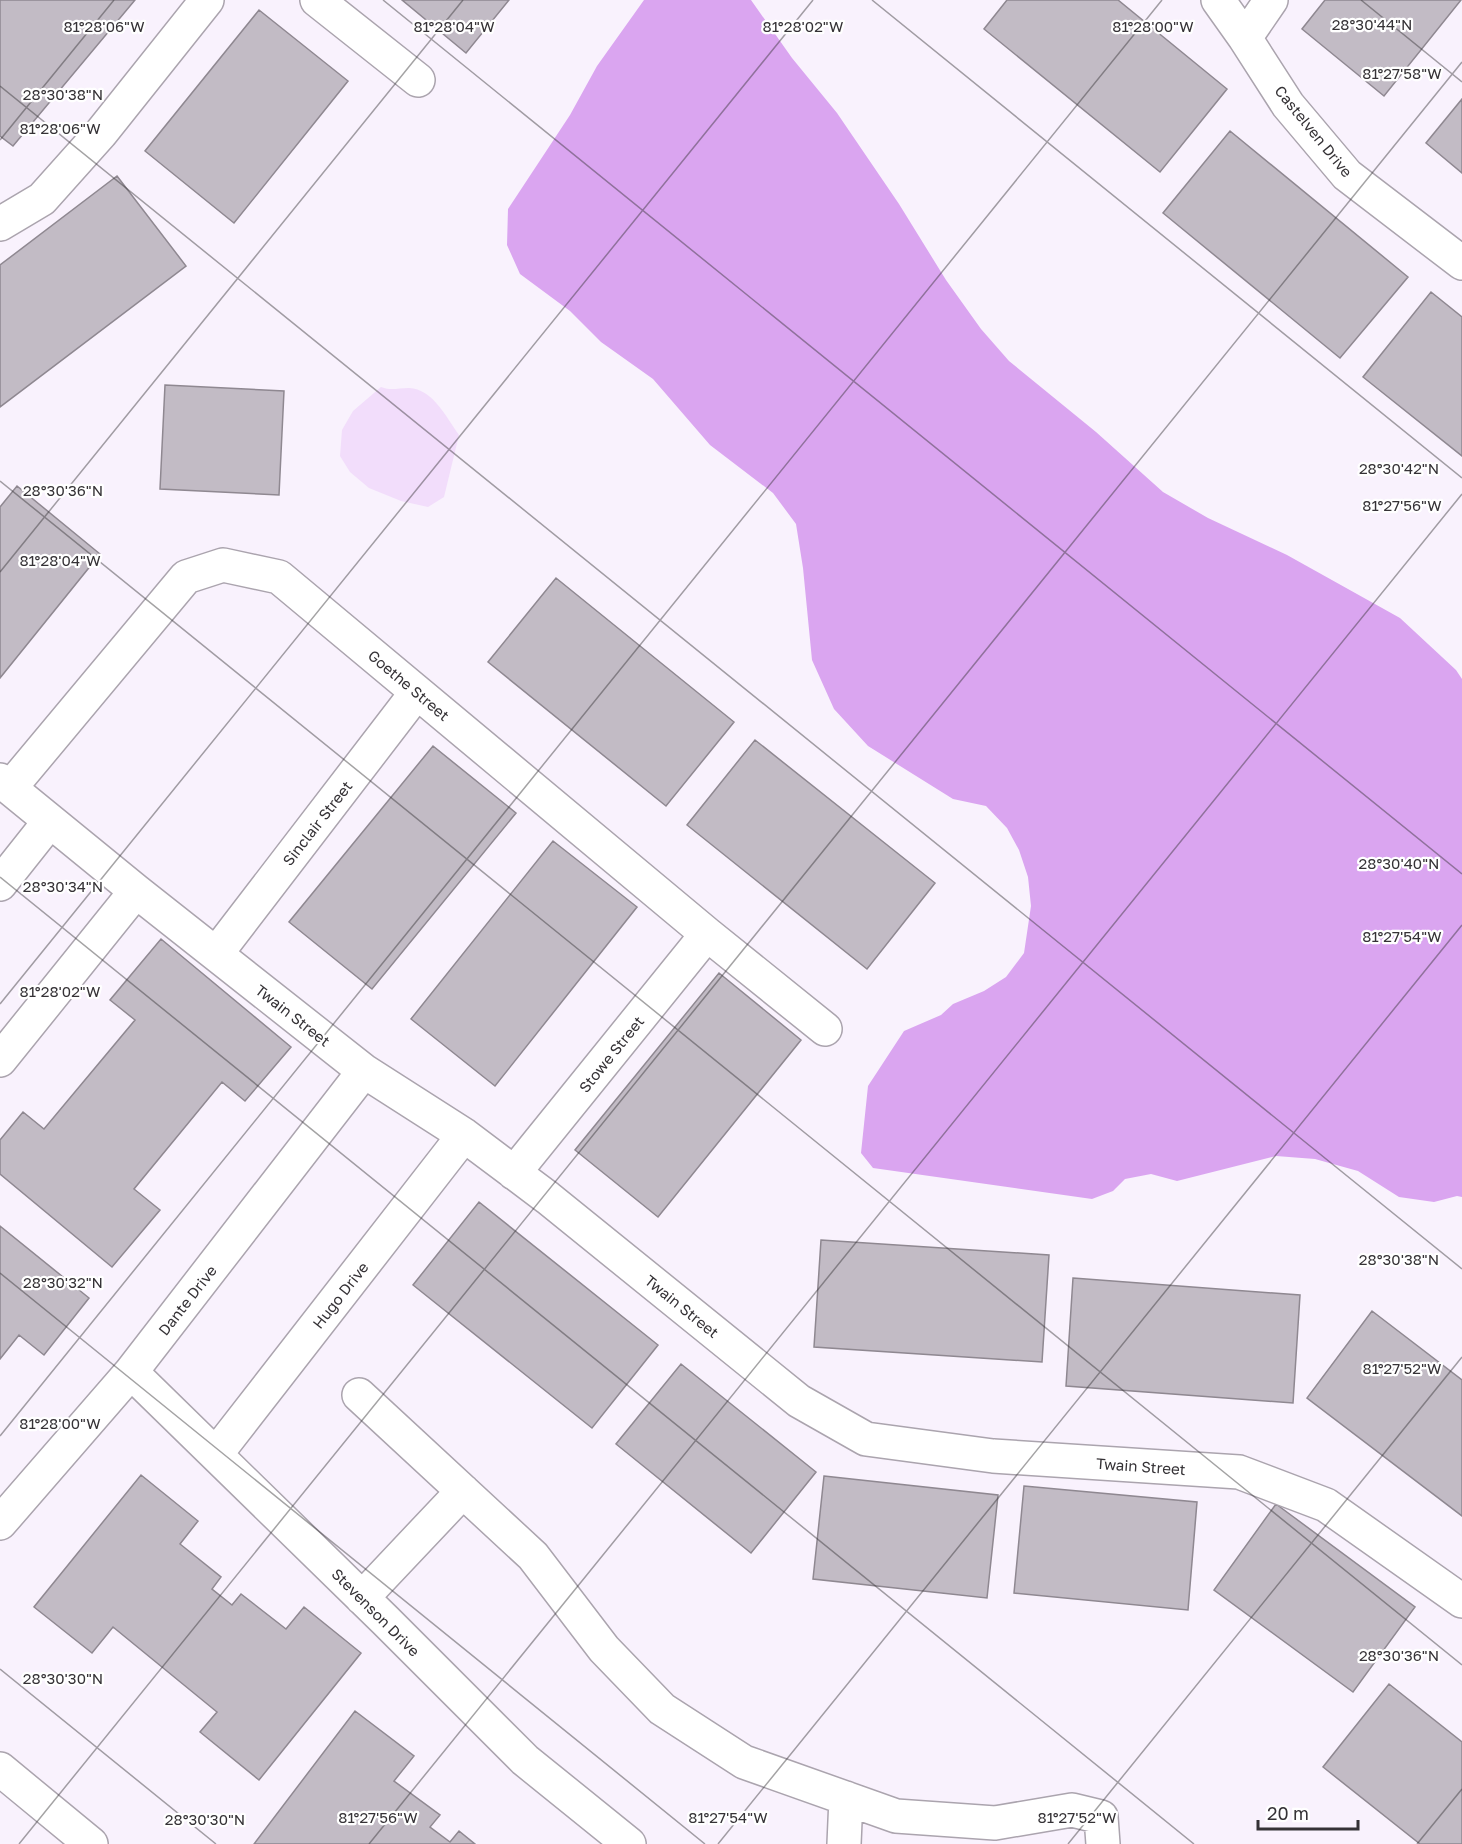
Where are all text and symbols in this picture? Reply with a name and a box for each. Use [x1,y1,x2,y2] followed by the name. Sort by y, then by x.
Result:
[1332,15,1412,33] text: 28°30'44"N
[63,17,145,35] text: 81°28'06"W
[413,17,495,35] text: 81°28'04"W
[763,17,843,35] text: 81°28'02"W
[1112,17,1194,35] text: 81°28'00"W
[1362,64,1442,82] text: 81°27'58"W
[1272,82,1357,181] street label: Castelven Drive
[23,85,103,103] text: 28°30'38"N
[19,119,101,137] text: 81°28'06"W
[1359,459,1439,477] text: 28°30'42"N
[23,481,103,499] text: 28°30'36"N
[1362,496,1442,514] text: 81°27'56"W
[19,551,101,569] text: 81°28'04"W
[365,646,453,724] street label: Goethe Street
[278,777,356,869] street label: Sinclair Street
[1359,854,1439,872] text: 28°30'40"N
[23,877,103,895] text: 28°30'34"N
[1362,927,1442,945] text: 81°27'54"W
[252,980,334,1050] street label: Twain Street
[20,982,100,1000] text: 81°28'02"W
[575,1012,647,1096] street label: Stowe Street
[1359,1250,1439,1268] text: 28°30'38"N
[308,1258,372,1332] street label: Hugo Drive
[154,1261,220,1339] street label: Dante Drive
[641,1271,723,1341] street label: Twain Street
[23,1273,103,1291] text: 28°30'32"N
[1363,1359,1441,1377] text: 81°27'52"W
[19,1414,101,1432] text: 81°28'00"W
[1096,1454,1186,1478] street label: Twain Street
[328,1564,424,1660] street label: Stevenson Drive
[1359,1646,1439,1664] text: 28°30'36"N
[23,1669,103,1687] text: 28°30'30"N
[1258,1793,1358,1831] scale bar
[1267,1802,1309,1824] text: 20 m
[338,1808,418,1826] text: 81°27'56"W
[688,1808,768,1826] text: 81°27'54"W
[1038,1808,1116,1826] text: 81°27'52"W
[165,1810,245,1828] text: 28°30'30"N

